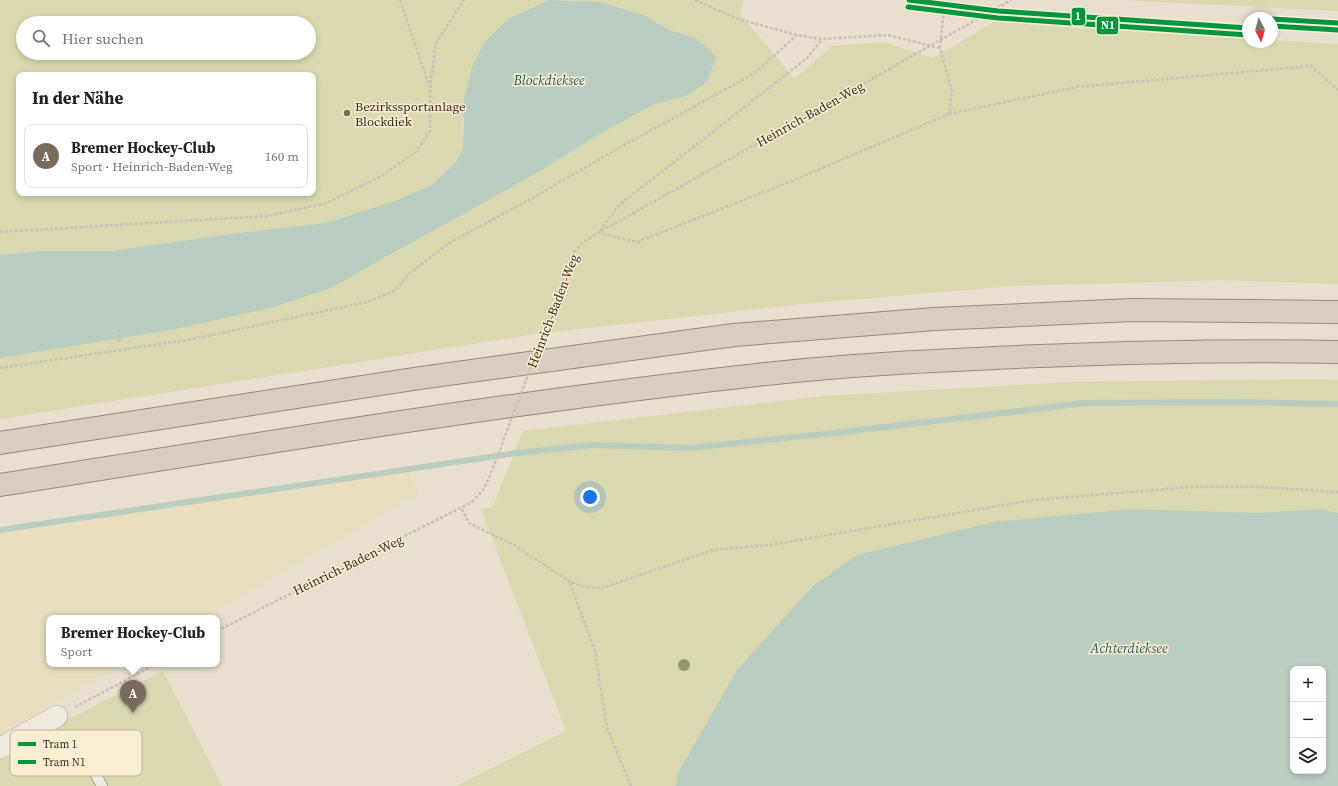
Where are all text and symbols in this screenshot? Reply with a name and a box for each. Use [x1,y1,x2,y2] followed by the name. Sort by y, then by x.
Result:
[1071,7,1086,26] line badge: 1
[1075,9,1081,24] text: 1
[1242,12,1278,48] north arrow
[16,16,316,60] search box
[1096,16,1119,35] line badge: N1
[1101,18,1115,33] text: N1
[30,27,52,49] icon: search
[62,28,144,49] text: Hier suchen
[512,70,585,90] water label: Blockdieksee
[753,77,867,151] street label: Heinrich-Baden-Weg
[32,86,123,110] text: In der Nähe
[355,98,466,130] place label: Bezirkssportanlage Blockdiek
[342,108,352,118] marker: Bezirkssportanlage Blockdiek
[71,137,215,158] text: Bremer Hockey-Club
[42,148,50,165] text: A
[265,148,299,165] text: 160 m
[71,158,233,175] text: Sport · Heinrich-Baden-Weg
[523,251,583,370] street label: Heinrich-Baden-Weg
[580,487,600,507] your location
[290,531,406,599] street label: Heinrich-Baden-Weg
[46,615,220,667] popup
[61,622,205,643] text: Bremer Hockey-Club
[1089,638,1168,658] water label: Achterdieksee
[61,643,92,660] text: Sport
[1290,666,1326,774] map controls
[1290,666,1326,702] button: +
[120,680,146,713] pin: A
[1290,702,1326,738] button: −
[10,730,142,776] legend
[43,737,77,752] text: Tram 1
[1290,738,1326,774] button: layers
[43,755,85,770] text: Tram N1

